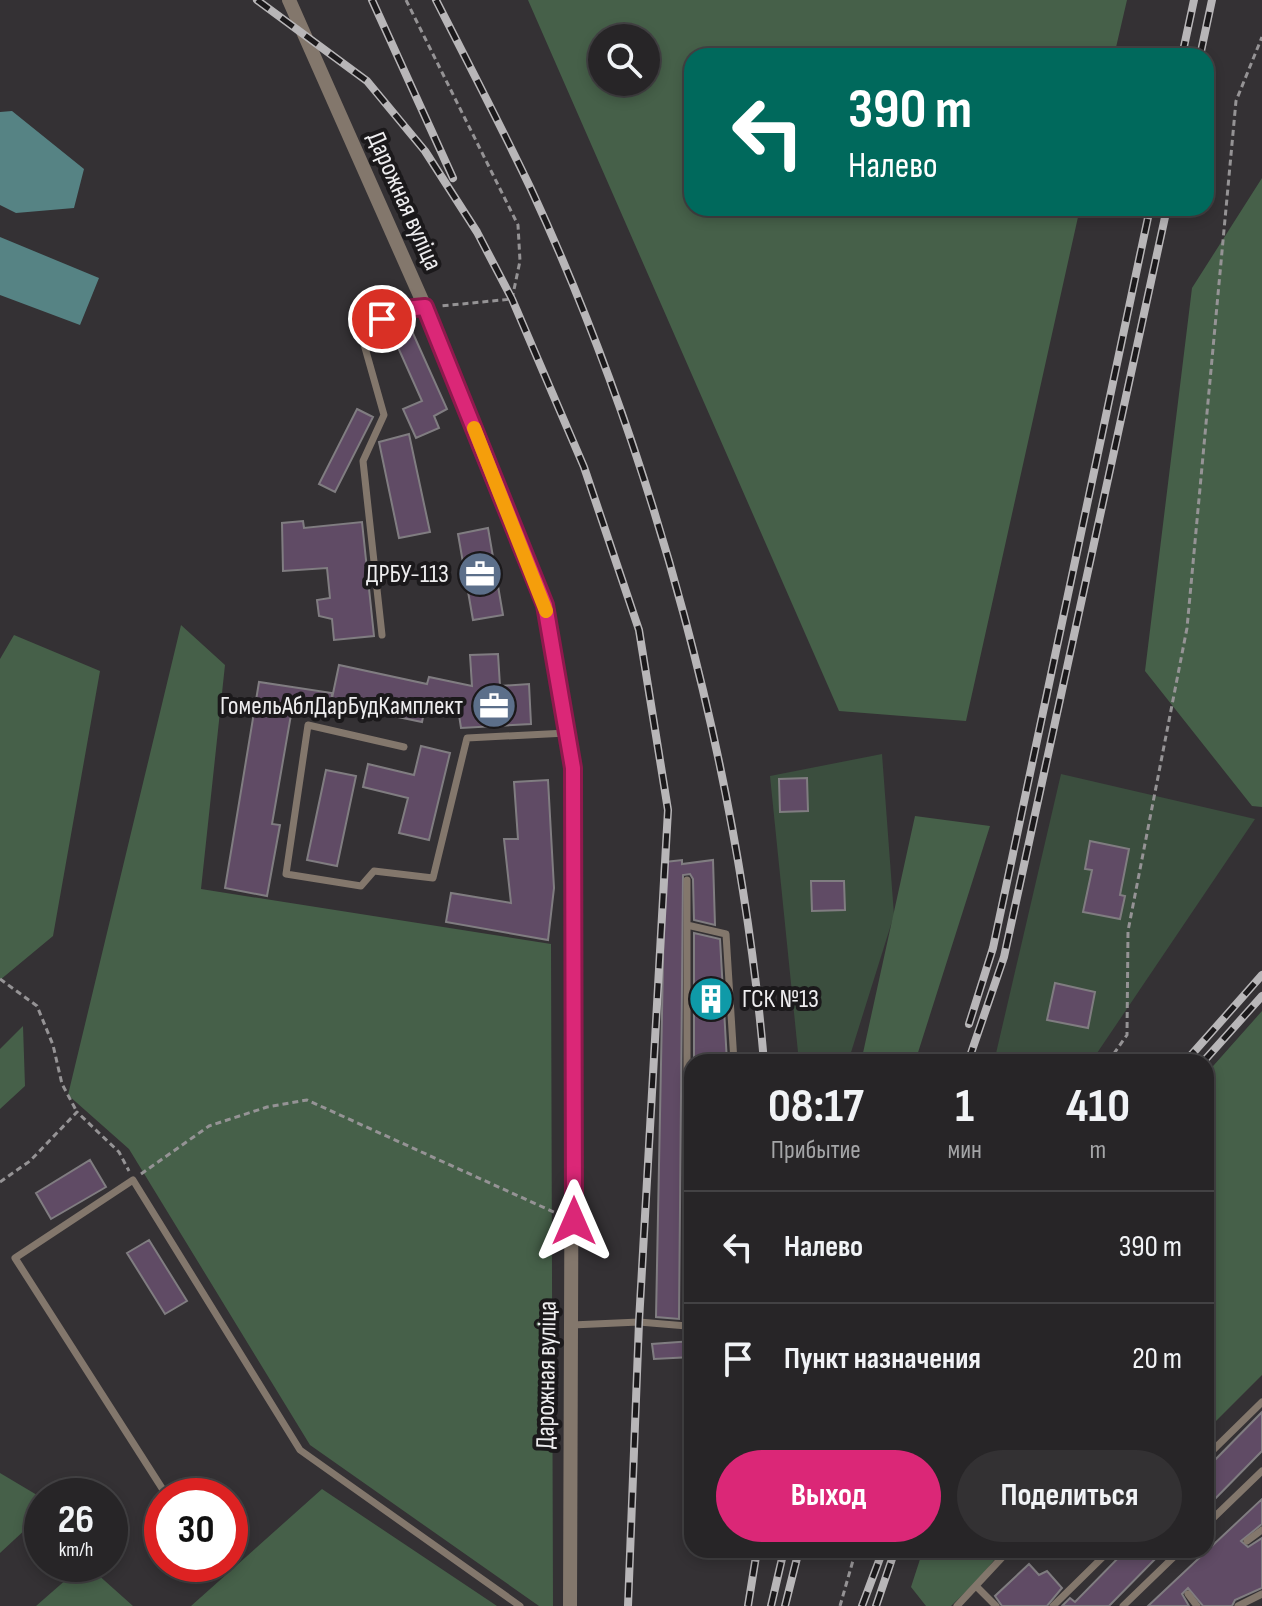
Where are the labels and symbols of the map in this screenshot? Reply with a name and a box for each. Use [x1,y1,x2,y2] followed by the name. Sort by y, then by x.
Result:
[360,127,448,275] street label: Дарожная вуліца
[348,285,416,353] pin
[456,550,504,598] office icon: ДРБУ-113
[366,559,449,590] place label: ДРБУ-113
[470,682,518,730] office icon: ГомельАблДарБудКамплект
[220,691,463,722] place label: ГомельАблДарБудКамплект
[687,975,735,1023] building icon: ГСК №13
[742,984,819,1015] place label: ГСК №13
[532,1179,616,1263] position arrow
[530,1300,564,1450] street label: Дарожная вуліца
[144,1478,248,1582] speed limit sign: 30

